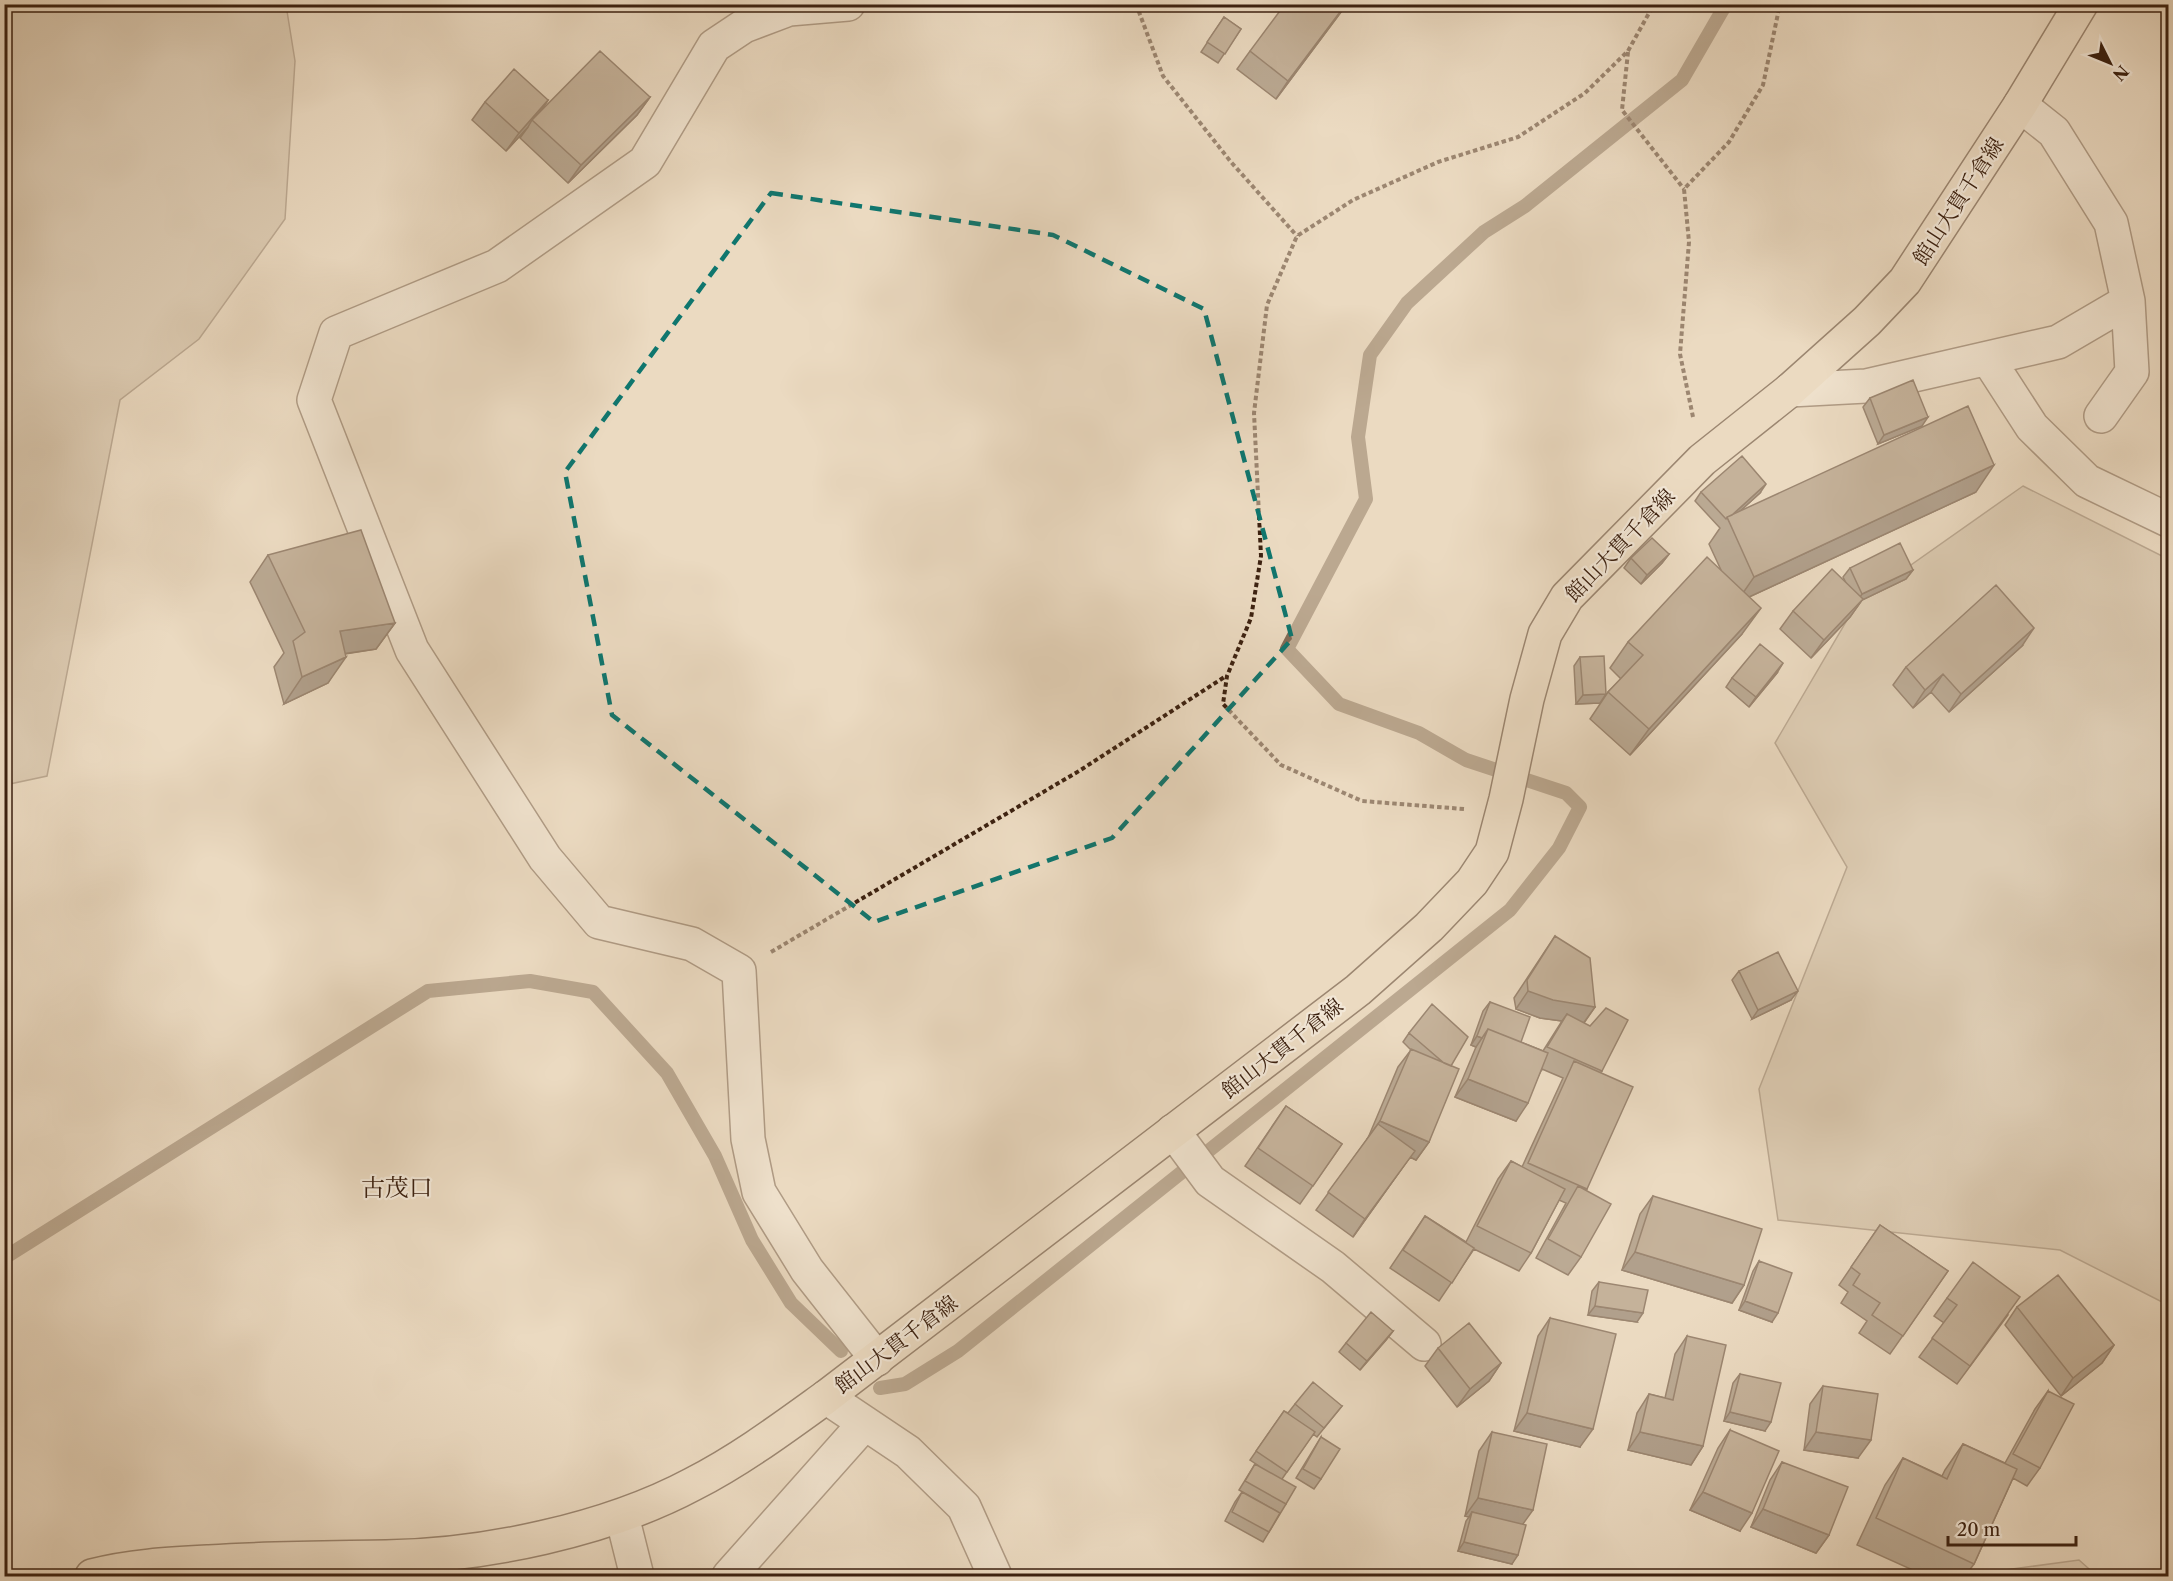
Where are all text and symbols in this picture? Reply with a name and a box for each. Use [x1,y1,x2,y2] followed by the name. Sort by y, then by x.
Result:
[2080,33,2140,93] north arrow
[2109,61,2133,85] text: N
[1907,133,2009,269] street label: 館山大貫千倉線
[1560,483,1680,607] street label: 館山大貫千倉線
[1216,993,1348,1103] street label: 館山大貫千倉線
[361,1173,433,1202] district label: 古茂口
[830,1290,962,1398] street label: 館山大貫千倉線
[1948,1509,2076,1547] scale bar
[1957,1519,2001,1541] text: 20 m

